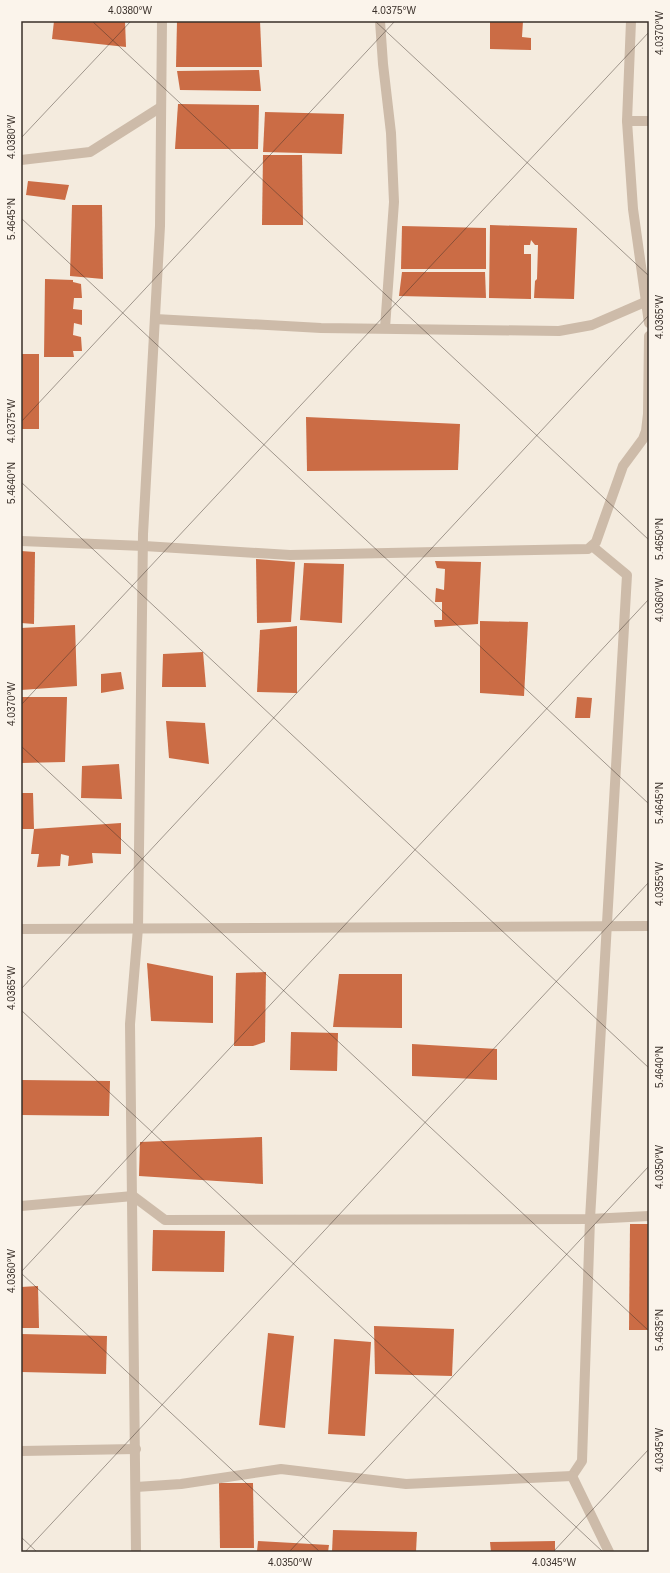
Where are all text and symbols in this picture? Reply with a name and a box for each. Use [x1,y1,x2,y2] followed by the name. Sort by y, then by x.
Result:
[108,5,153,16] text: 4.0380°W
[372,5,417,16] text: 4.0375°W
[654,10,665,55] text: 4.0370°W
[6,114,17,159] text: 4.0380°W
[6,198,17,240] text: 5.4645°N
[654,294,665,339] text: 4.0365°W
[6,398,17,443] text: 4.0375°W
[6,462,17,504] text: 5.4640°N
[654,518,665,560] text: 5.4650°N
[654,577,665,622] text: 4.0360°W
[6,681,17,726] text: 4.0370°W
[654,782,665,824] text: 5.4645°N
[654,861,665,906] text: 4.0355°W
[6,965,17,1010] text: 4.0365°W
[654,1046,665,1088] text: 5.4640°N
[654,1144,665,1189] text: 4.0350°W
[6,1248,17,1293] text: 4.0360°W
[654,1309,665,1351] text: 5.4635°N
[654,1427,665,1472] text: 4.0345°W
[268,1557,313,1568] text: 4.0350°W
[532,1557,577,1568] text: 4.0345°W

